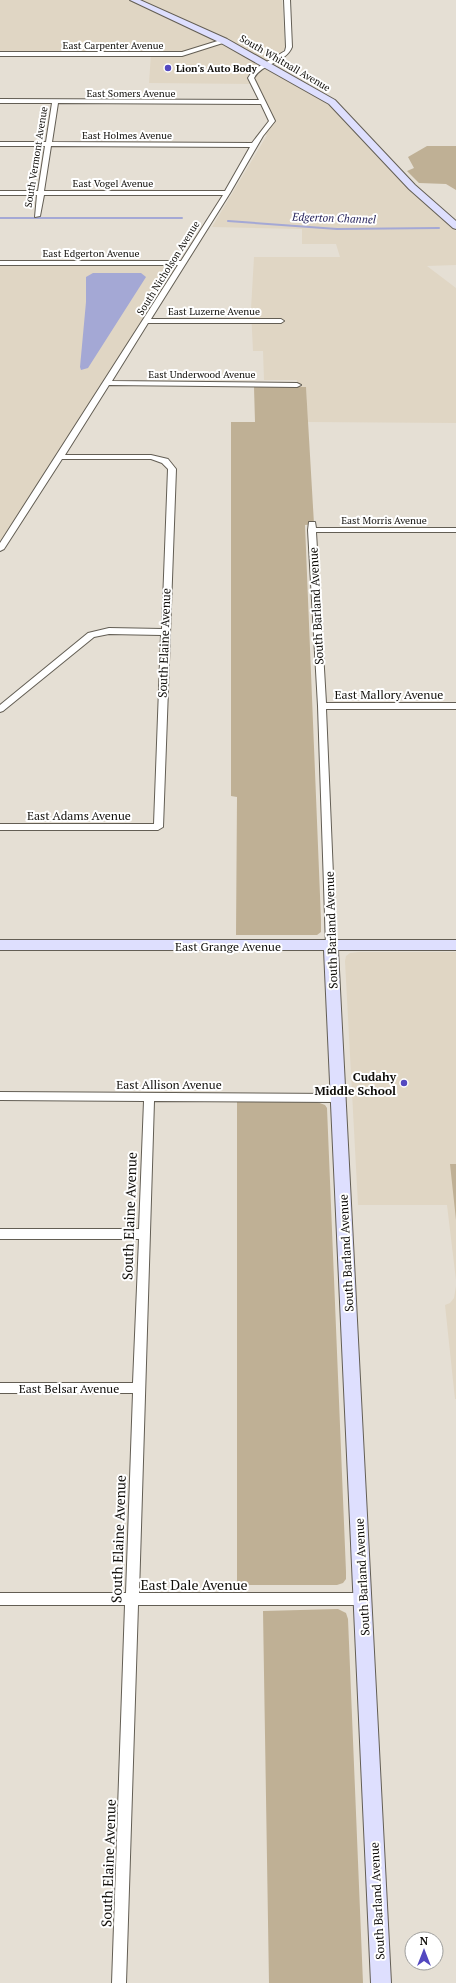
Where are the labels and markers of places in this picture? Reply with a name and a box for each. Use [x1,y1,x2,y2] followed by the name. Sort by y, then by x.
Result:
[176,62,257,75] place label: Lion's Auto Body
[163,63,173,73] marker: Lion's Auto Body
[314,1069,397,1098] place label: Cudahy Middle School
[399,1078,409,1088] marker: Cudahy Middle School

